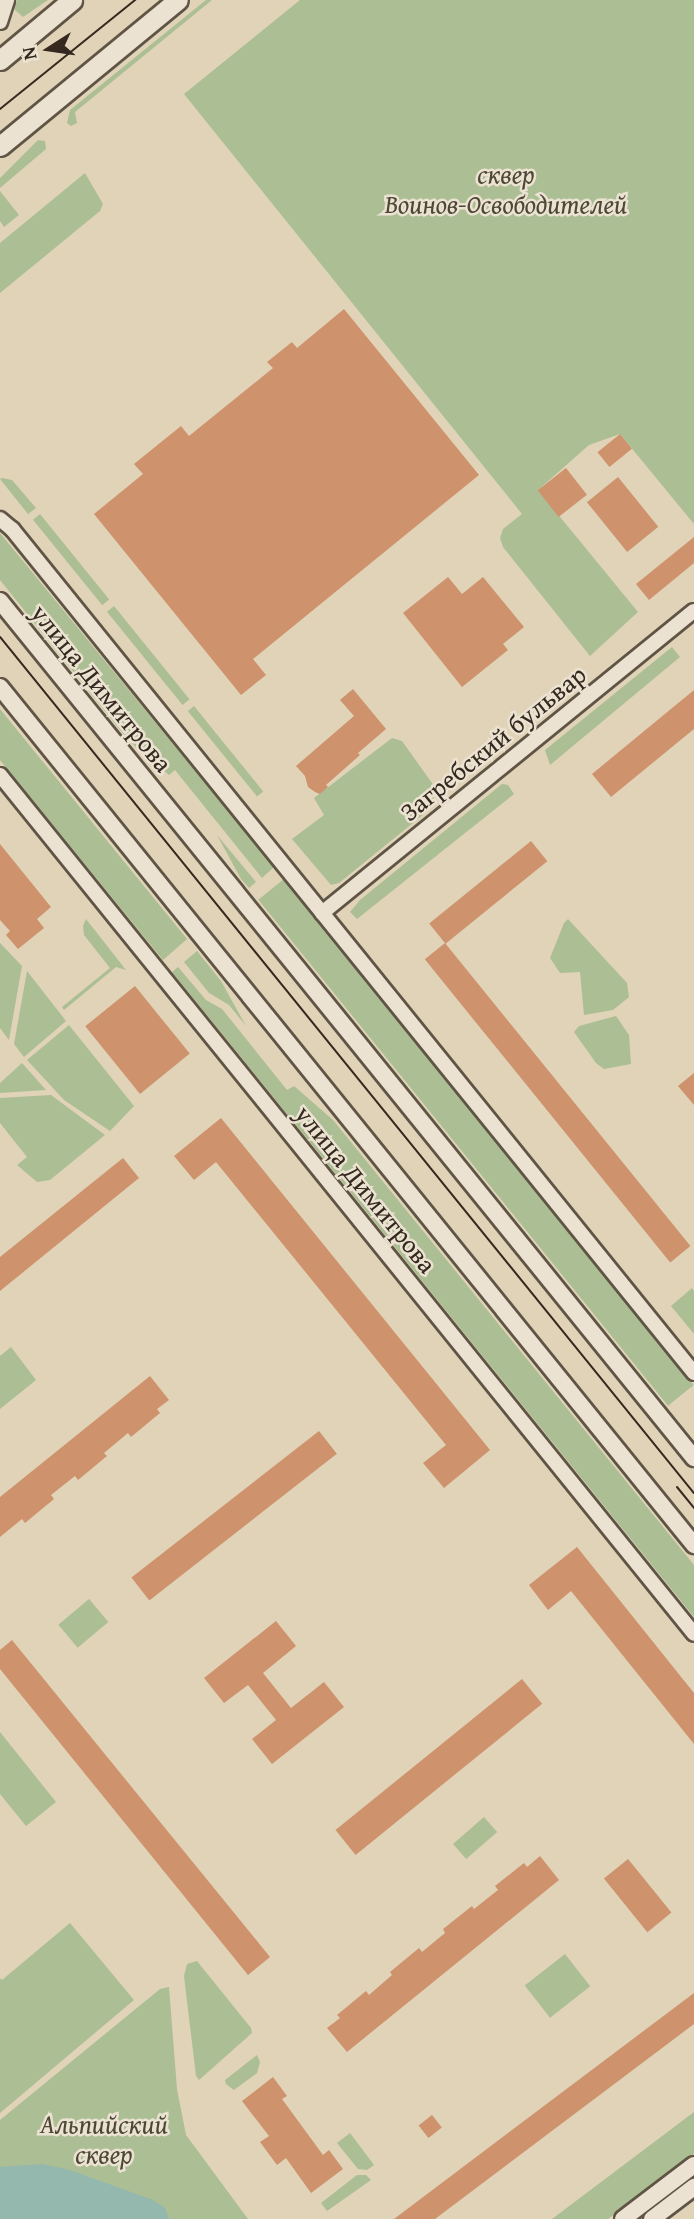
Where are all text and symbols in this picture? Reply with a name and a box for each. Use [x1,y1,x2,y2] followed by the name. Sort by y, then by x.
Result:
[14,14,84,84] north arrow
[13,44,43,62] text: N
[385,158,627,220] park label: сквер Воинов-Освободителей
[25,598,179,778] street label: улица Димитрова
[394,658,592,828] street label: Загребский бульвар
[289,1099,443,1279] street label: улица Димитрова
[40,2108,168,2170] park label: Альпийский сквер

